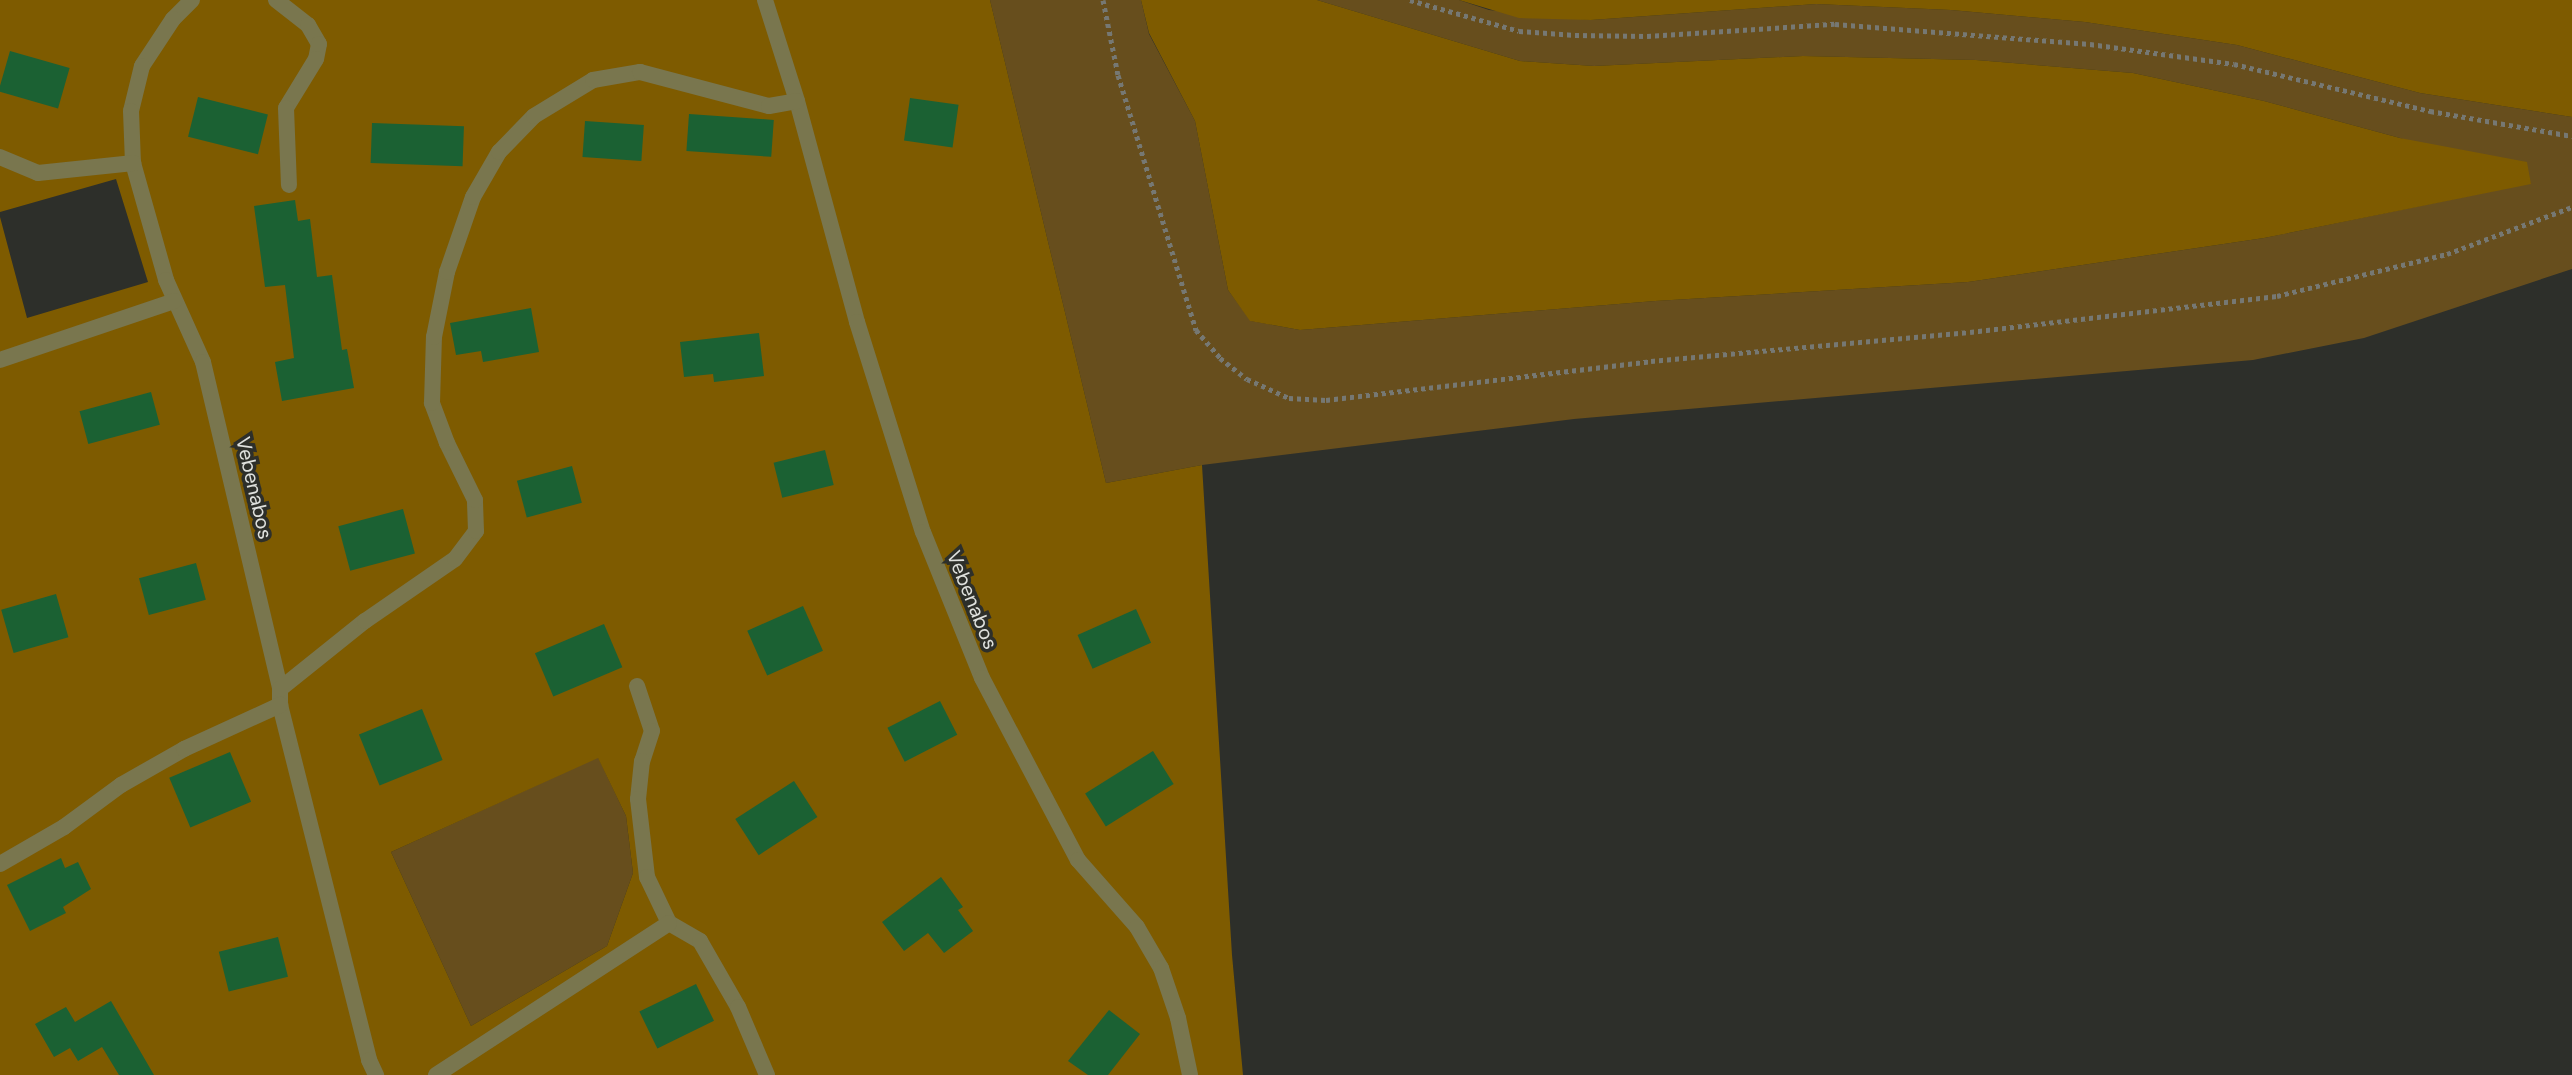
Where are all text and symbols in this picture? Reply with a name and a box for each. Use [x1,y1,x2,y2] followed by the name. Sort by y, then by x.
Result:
[231,435,277,541] street label: Vebenabos
[941,547,1003,653] street label: Vebenabos

